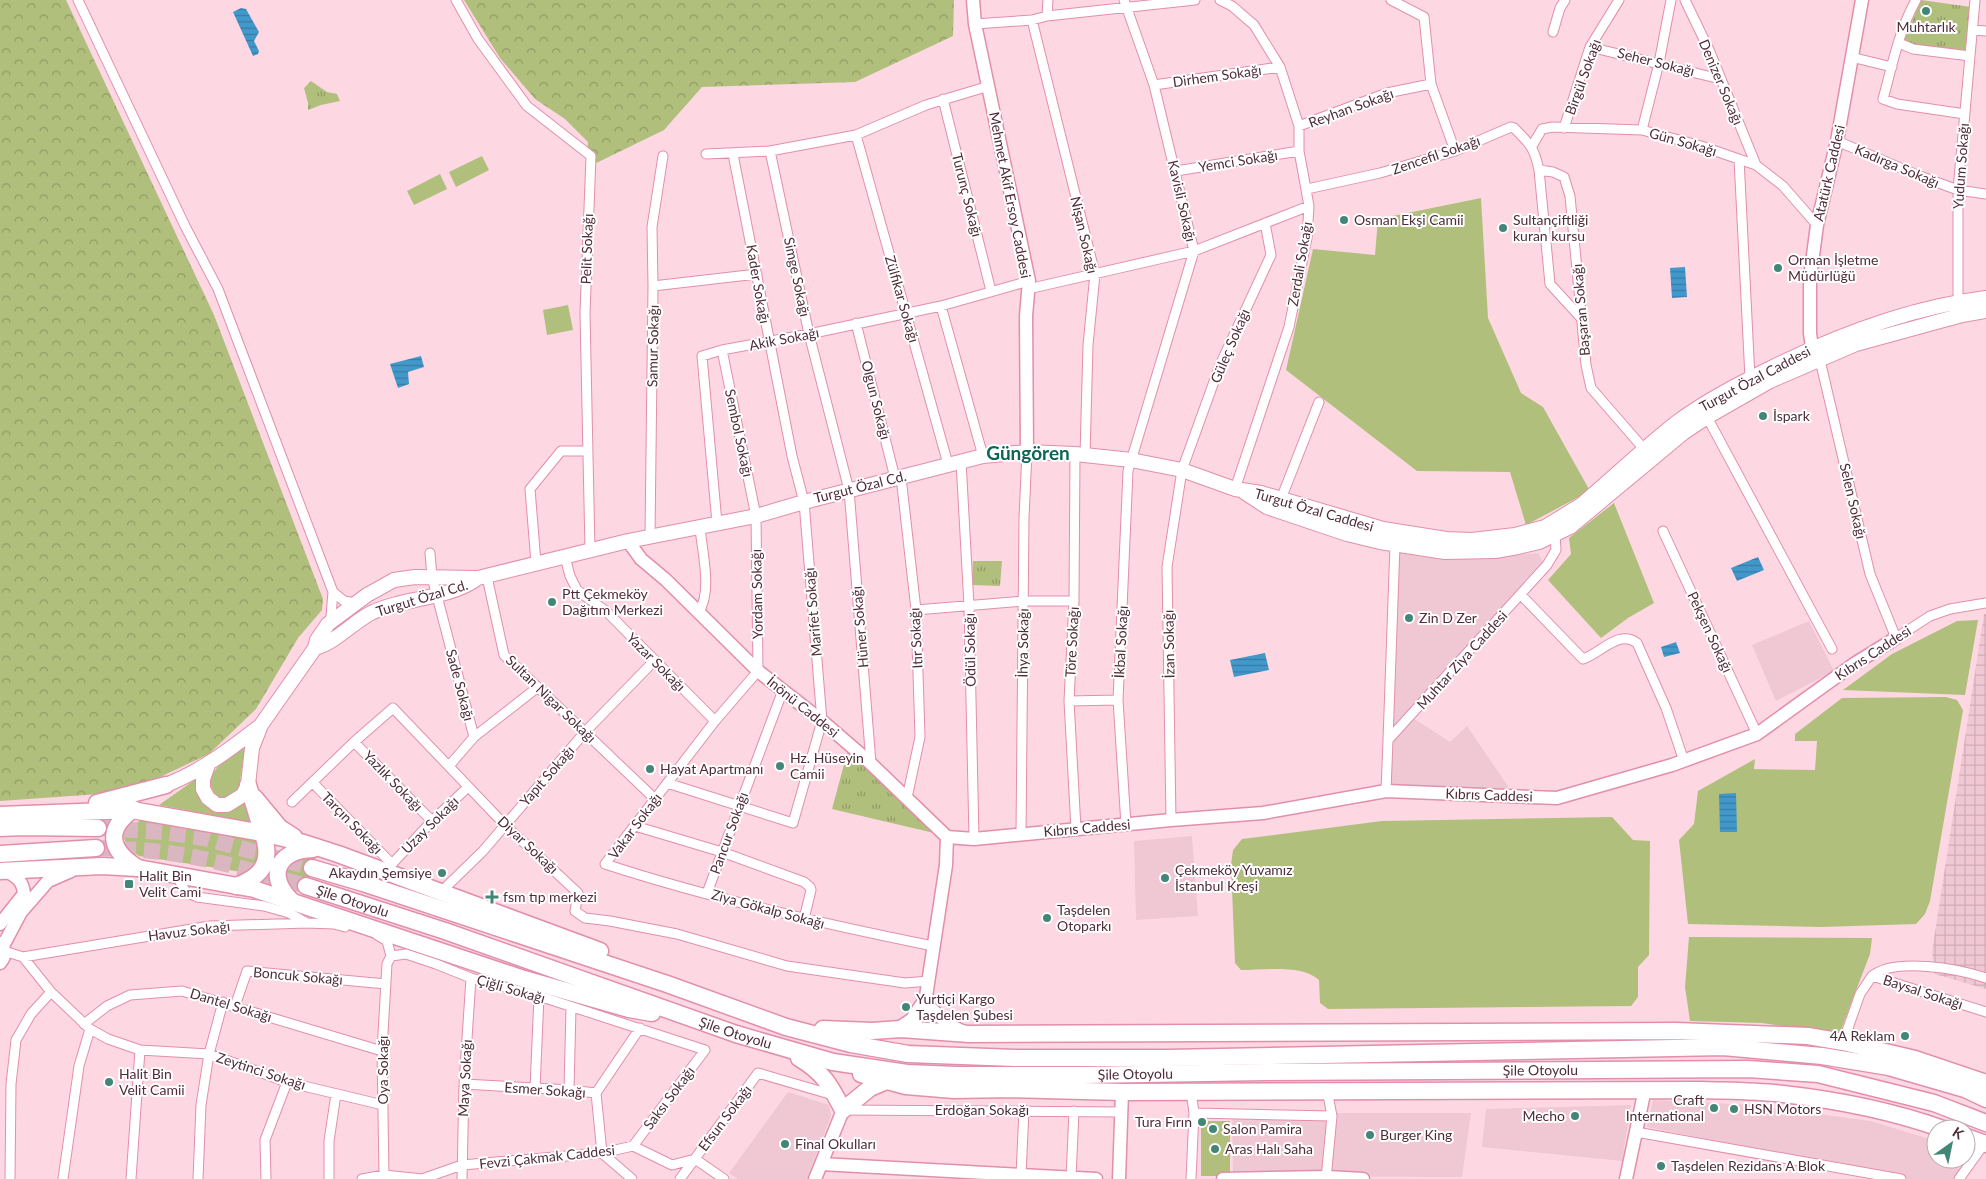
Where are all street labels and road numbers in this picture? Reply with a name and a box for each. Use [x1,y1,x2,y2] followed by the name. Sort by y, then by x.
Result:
[1696,36,1747,127] street label: Denizer Sokağı
[1561,37,1604,117] street label: Birgül Sokağı
[1616,44,1696,79] street label: Seher Sokağı
[1171,61,1262,90] street label: Dirhem Sokağı
[1306,84,1396,131] street label: Reyhan Sokağı
[986,110,1035,280] street label: Mehmet Akif Ersoy Caddesi
[1949,122,1972,210] street label: Yudum Sokağı
[1809,123,1848,223] street label: Atatürk Caddesi
[1647,124,1719,159] street label: Gün Sokağı
[1389,131,1482,178] street label: Zencefil Sokağı
[1852,140,1942,191] street label: Kadırga Sokağı
[1197,146,1279,175] street label: Yemci Sokağı
[949,151,986,239] street label: Turunç Sokağı
[1165,158,1200,243] street label: Kavisli Sokağı
[1067,195,1102,275] street label: Nişan Sokağı
[577,213,596,285] street label: Pelit Sokağı
[1284,220,1315,308] street label: Zerdali Sokağı
[781,236,814,318] street label: Simge Sokağı
[743,243,774,325] street label: Kader Sokağı
[882,253,923,344] street label: Zülfikar Sokağı
[1568,263,1593,357] street label: Başaran Sokağı
[643,305,662,387] street label: Samur Sokağı
[1206,306,1253,386] street label: Güleç Sokağı
[748,323,820,354] street label: Akik Sokağı
[1696,342,1813,415] street label: Turgut Özal Caddesi
[858,358,895,441] street label: Olgun Sokağı
[722,387,757,478] street label: Sembol Sokağı
[1837,461,1870,540] street label: Selen Sokağı
[812,467,908,506] street label: Turgut Özal Cd.
[1253,484,1376,535] street label: Turgut Özal Caddesi
[747,549,766,639] street label: Yordam Sokağı
[800,567,825,657] street label: Marifet Sokağı
[374,576,470,620] street label: Turgut Özal Cd.
[847,585,872,669] street label: Hüner Sokağı
[1684,588,1737,675] street label: Pekşen Sokağı
[1110,605,1131,679] street label: İkbal Sokağı
[1061,606,1082,678] street label: Töre Sokağı
[905,607,926,669] street label: Itır Sokağı
[1413,607,1510,713] street label: Muhtar Ziya Caddesi
[1013,608,1032,678] street label: İhya Sokağı
[1159,610,1178,678] street label: İzan Sokağı
[960,613,979,687] street label: Ödül Sokağı
[1831,622,1914,684] street label: Kıbrıs Caddesi
[623,629,689,695] street label: Yazar Sokağı
[443,647,478,723] street label: Sade Sokağı
[503,651,600,746] street label: Sultan Nigar Sokağı
[764,672,843,741] street label: İnönü Caddesi
[516,742,577,809] street label: Yapıt Sokağı
[360,747,427,815] street label: Yazlık Sokağı
[1445,784,1533,805] street label: Kıbrıs Caddesi
[318,788,386,857] street label: Tarçın Sokağı
[604,789,665,862] street label: Vakar Sokağı
[706,789,751,876] street label: Pancur Sokağı
[398,793,462,857] street label: Uzay Sokağı
[495,812,562,877] street label: Diyar Sokağı
[1043,815,1131,840] street label: Kıbrıs Caddesi
[314,881,391,920] street label: Şile Otoyolu
[710,885,827,932] street label: Ziya Gökalp Sokağı
[147,917,231,944] street label: Havuz Sokağı
[252,963,344,988] street label: Boncuk Sokağı
[475,971,547,1006] street label: Çiğli Sokağı
[1881,971,1965,1012] street label: Baysal Sokağı
[188,984,274,1025] street label: Dantel Sokağı
[697,1013,774,1052] street label: Şile Otoyolu
[374,1036,391,1105] street label: Oya Sokağı
[454,1039,475,1117] street label: Maya Sokağı
[214,1048,308,1093] street label: Zeytinci Sokağı
[1503,1061,1578,1079] street label: Şile Otoyolu
[639,1063,698,1133] street label: Saksı Sokağı
[1098,1065,1173,1083] street label: Şile Otoyolu
[504,1078,586,1101] street label: Esmer Sokağı
[694,1081,755,1154] street label: Efsun Sokağı
[935,1101,1029,1118] street label: Erdoğan Sokağı
[478,1141,616,1172] street label: Fevzi Çakmak Caddesi

